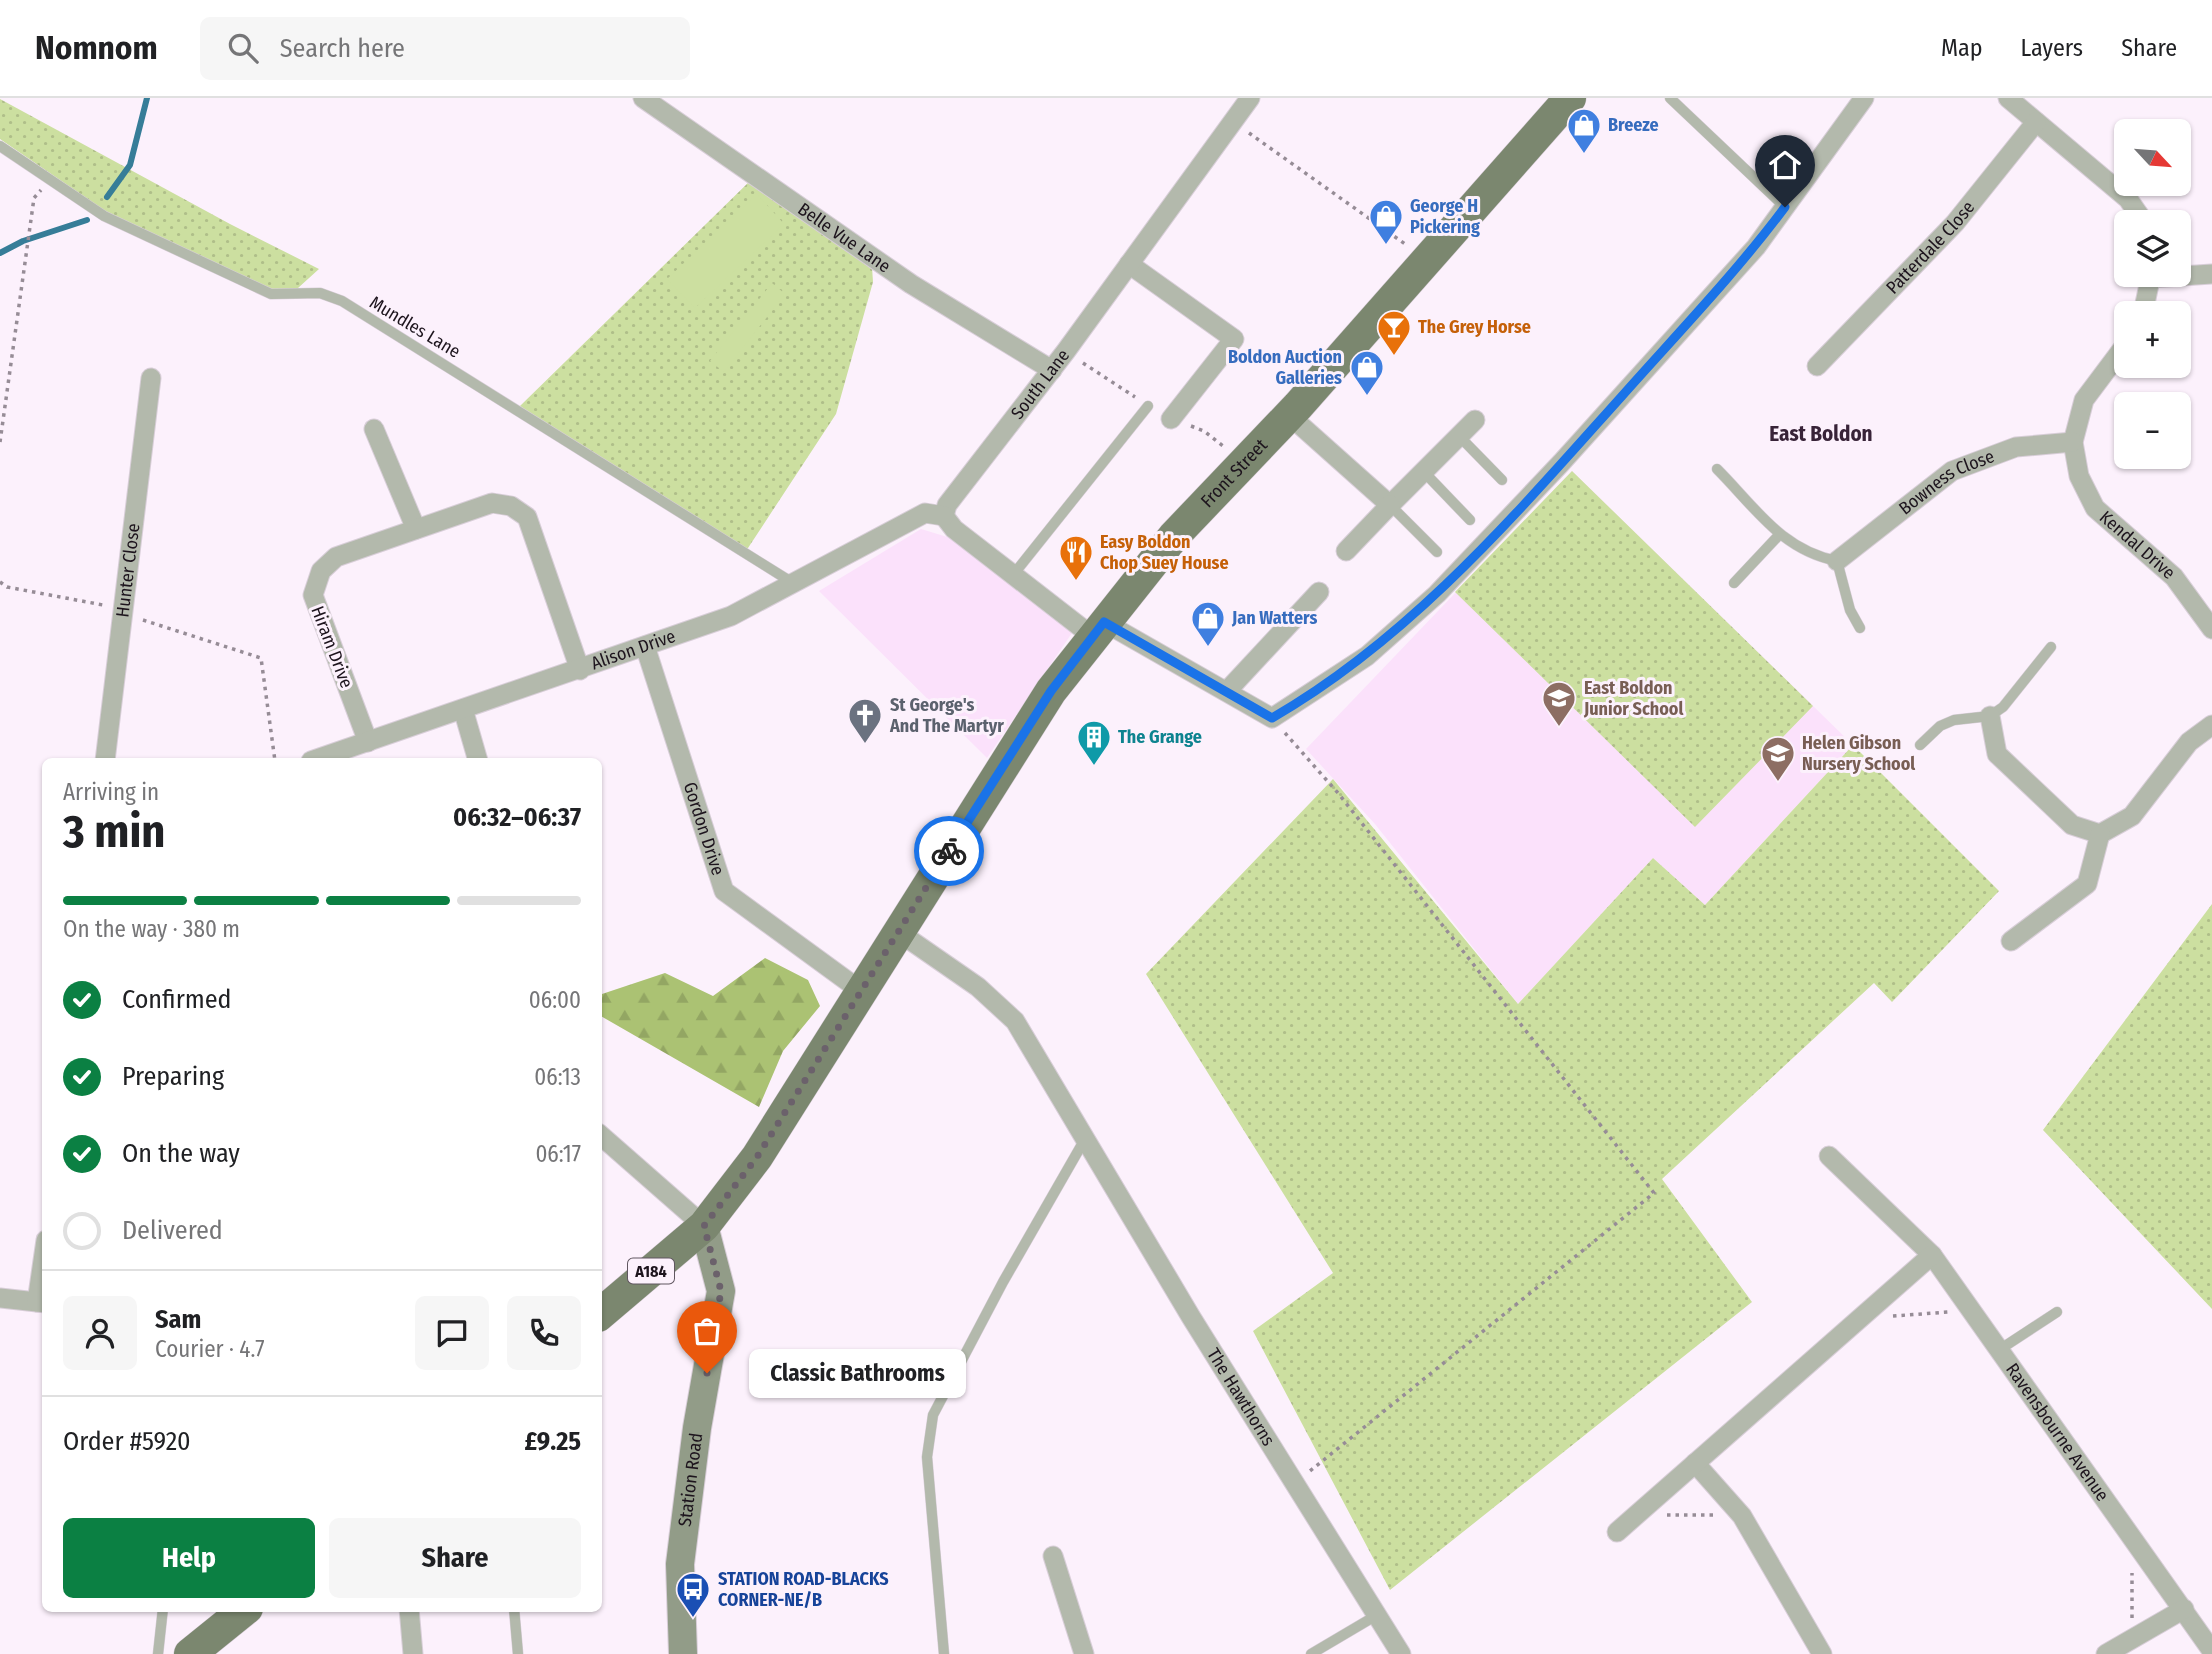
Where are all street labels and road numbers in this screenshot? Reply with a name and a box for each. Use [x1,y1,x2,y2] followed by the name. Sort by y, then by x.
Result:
[1882,197,1979,299] street label: Patterdale Close
[794,198,895,278] street label: Belle Vue Lane
[366,291,464,363] street label: Mundles Lane
[1006,345,1074,424] street label: South Lane
[1196,434,1272,512] street label: Front Street
[1895,445,1997,519] street label: Bowness Close
[2095,506,2180,584] street label: Kendal Drive
[111,522,144,619] street label: Hunter Close
[306,603,358,691] street label: Hiram Drive
[588,625,679,674] street label: Alison Drive
[679,779,729,878] street label: Gordon Drive
[628,1259,674,1284] road number: A184
[1202,1344,1280,1450] street label: The Hawthorns
[2001,1359,2114,1506] street label: Ravensbourne Avenue
[674,1431,707,1528] street label: Station Road

